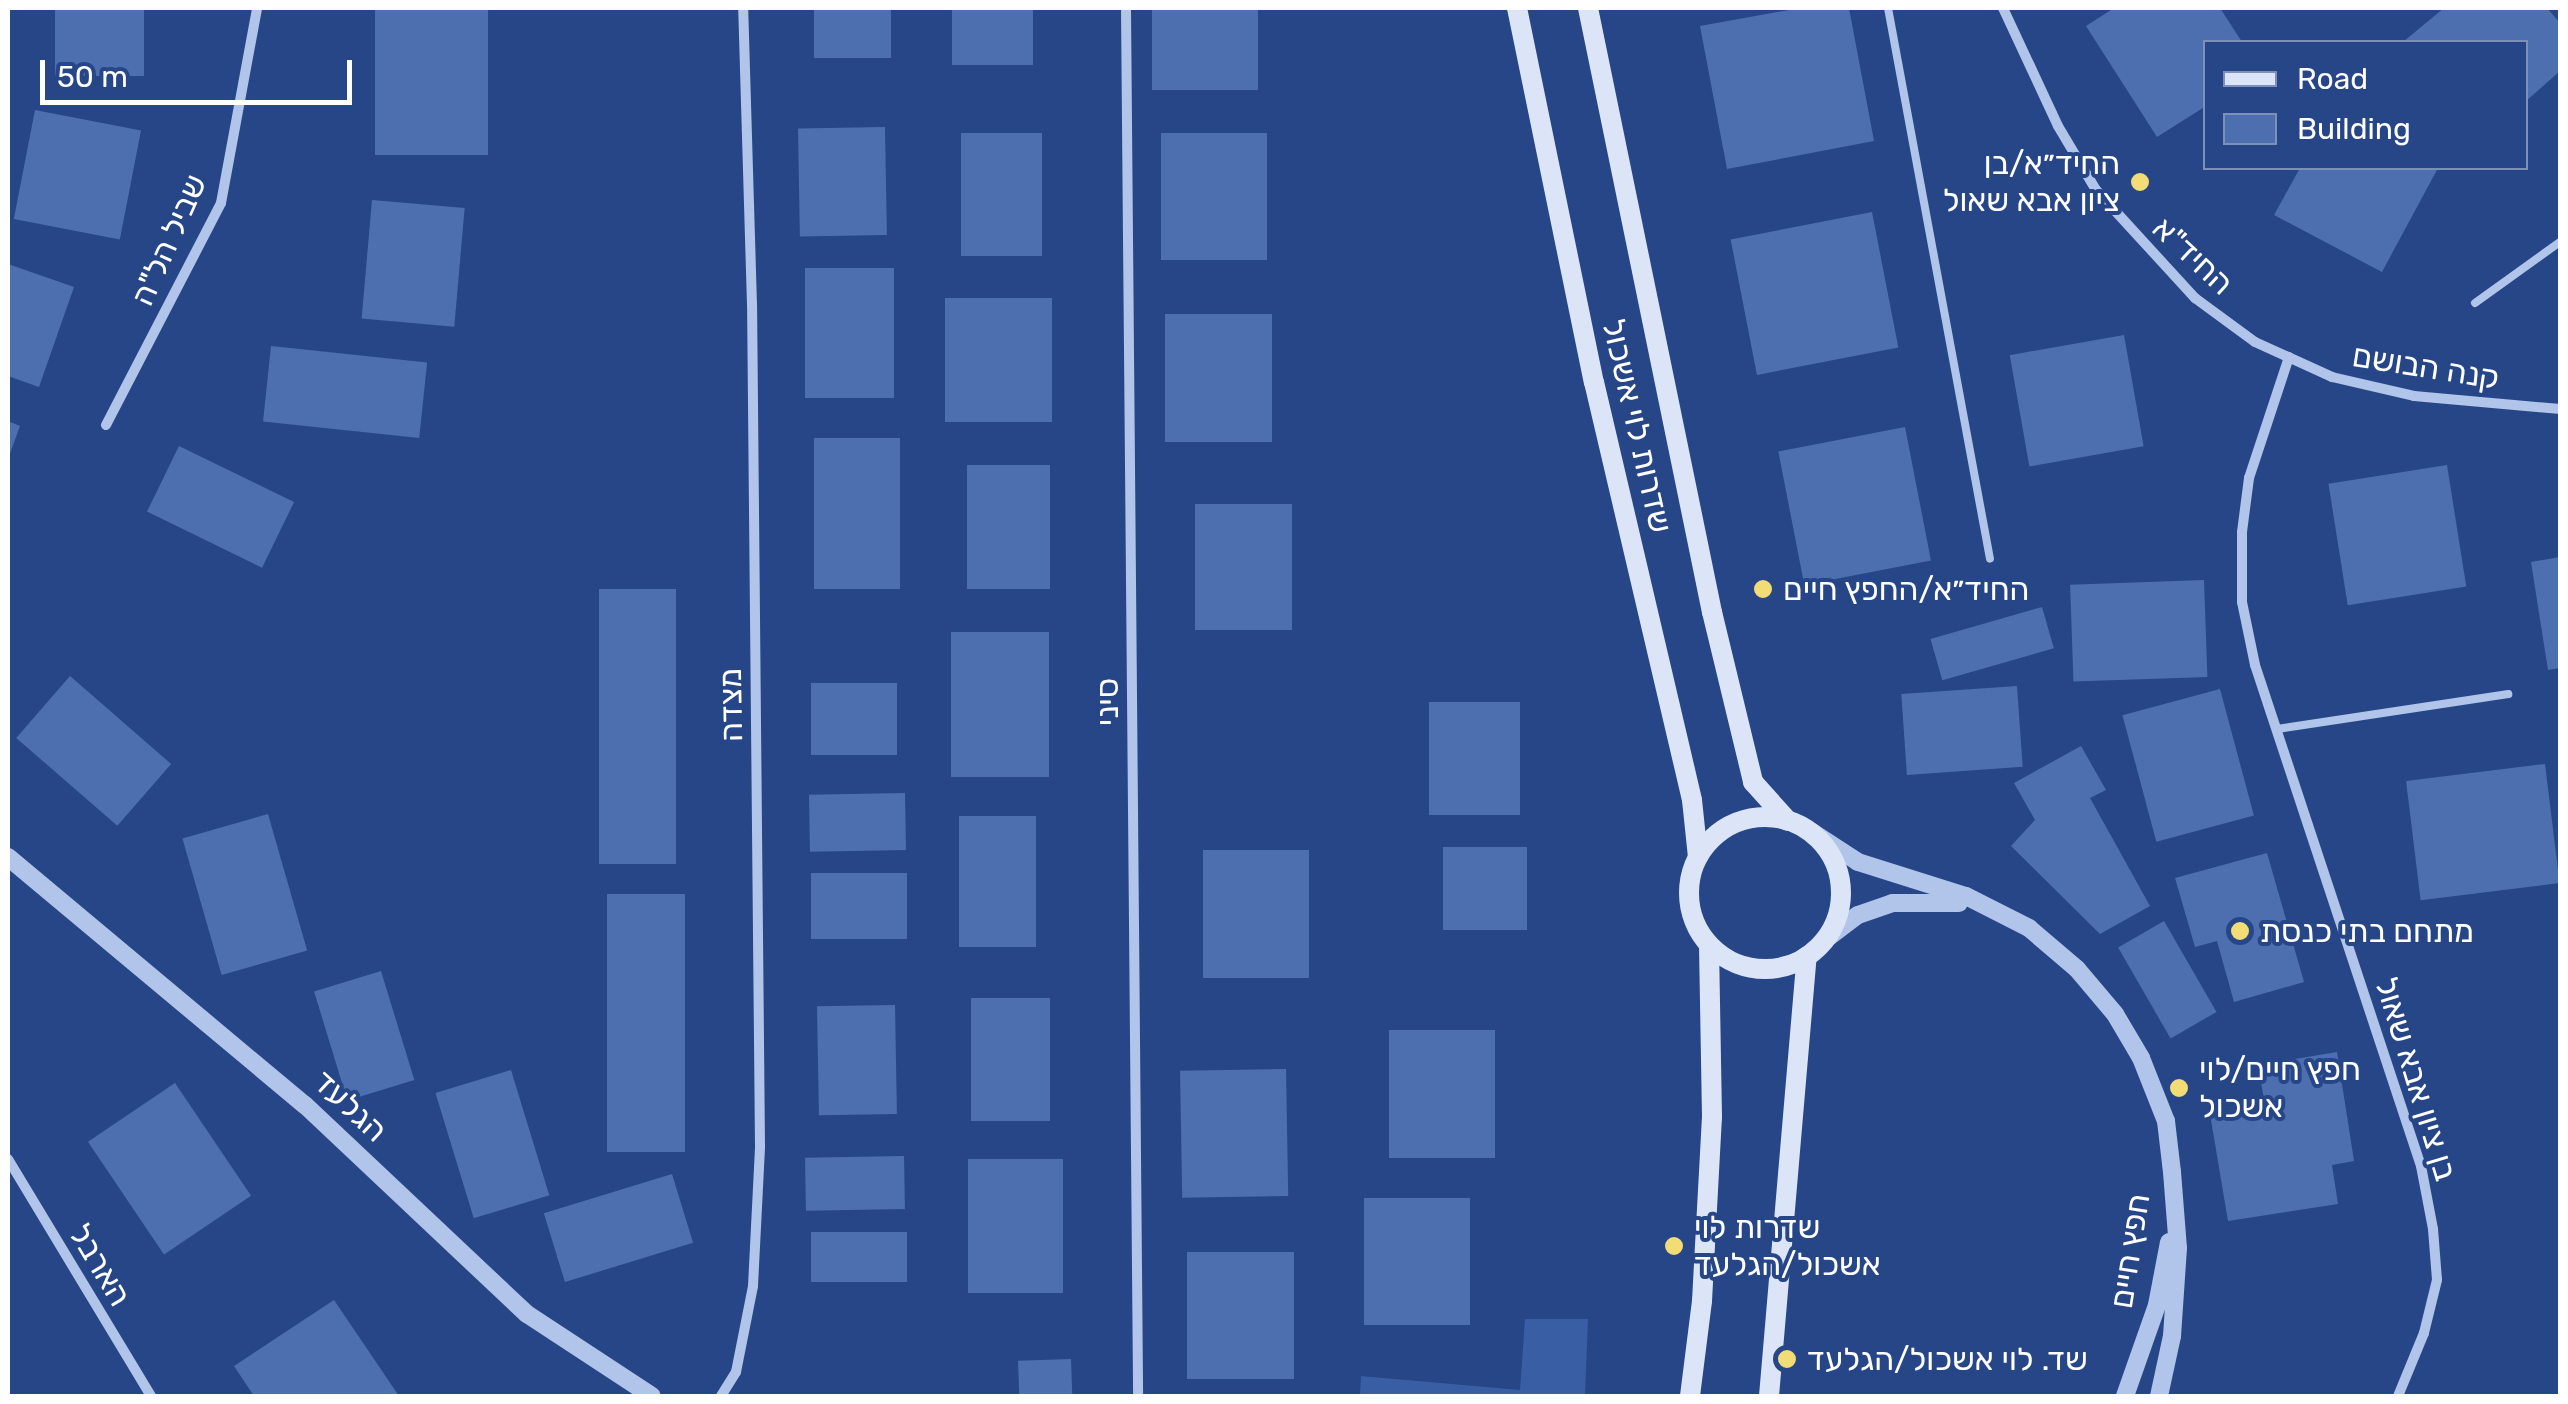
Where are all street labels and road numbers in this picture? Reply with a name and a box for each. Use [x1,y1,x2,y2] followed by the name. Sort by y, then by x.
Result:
[123,168,215,312] street label: שביל הל"ה
[2145,209,2241,303] street label: החיד"א
[1594,315,1680,537] street label: שדרות לוי אשכול
[2350,336,2502,398] street label: קנה הבושם
[711,668,751,742] street label: מצדה
[1088,678,1126,726] street label: סיני
[2367,973,2465,1185] street label: בן ציון אבא שאול
[305,1062,395,1150] street label: הגלעד
[2102,1191,2158,1311] street label: חפץ חיים
[61,1217,139,1313] street label: הארבל

